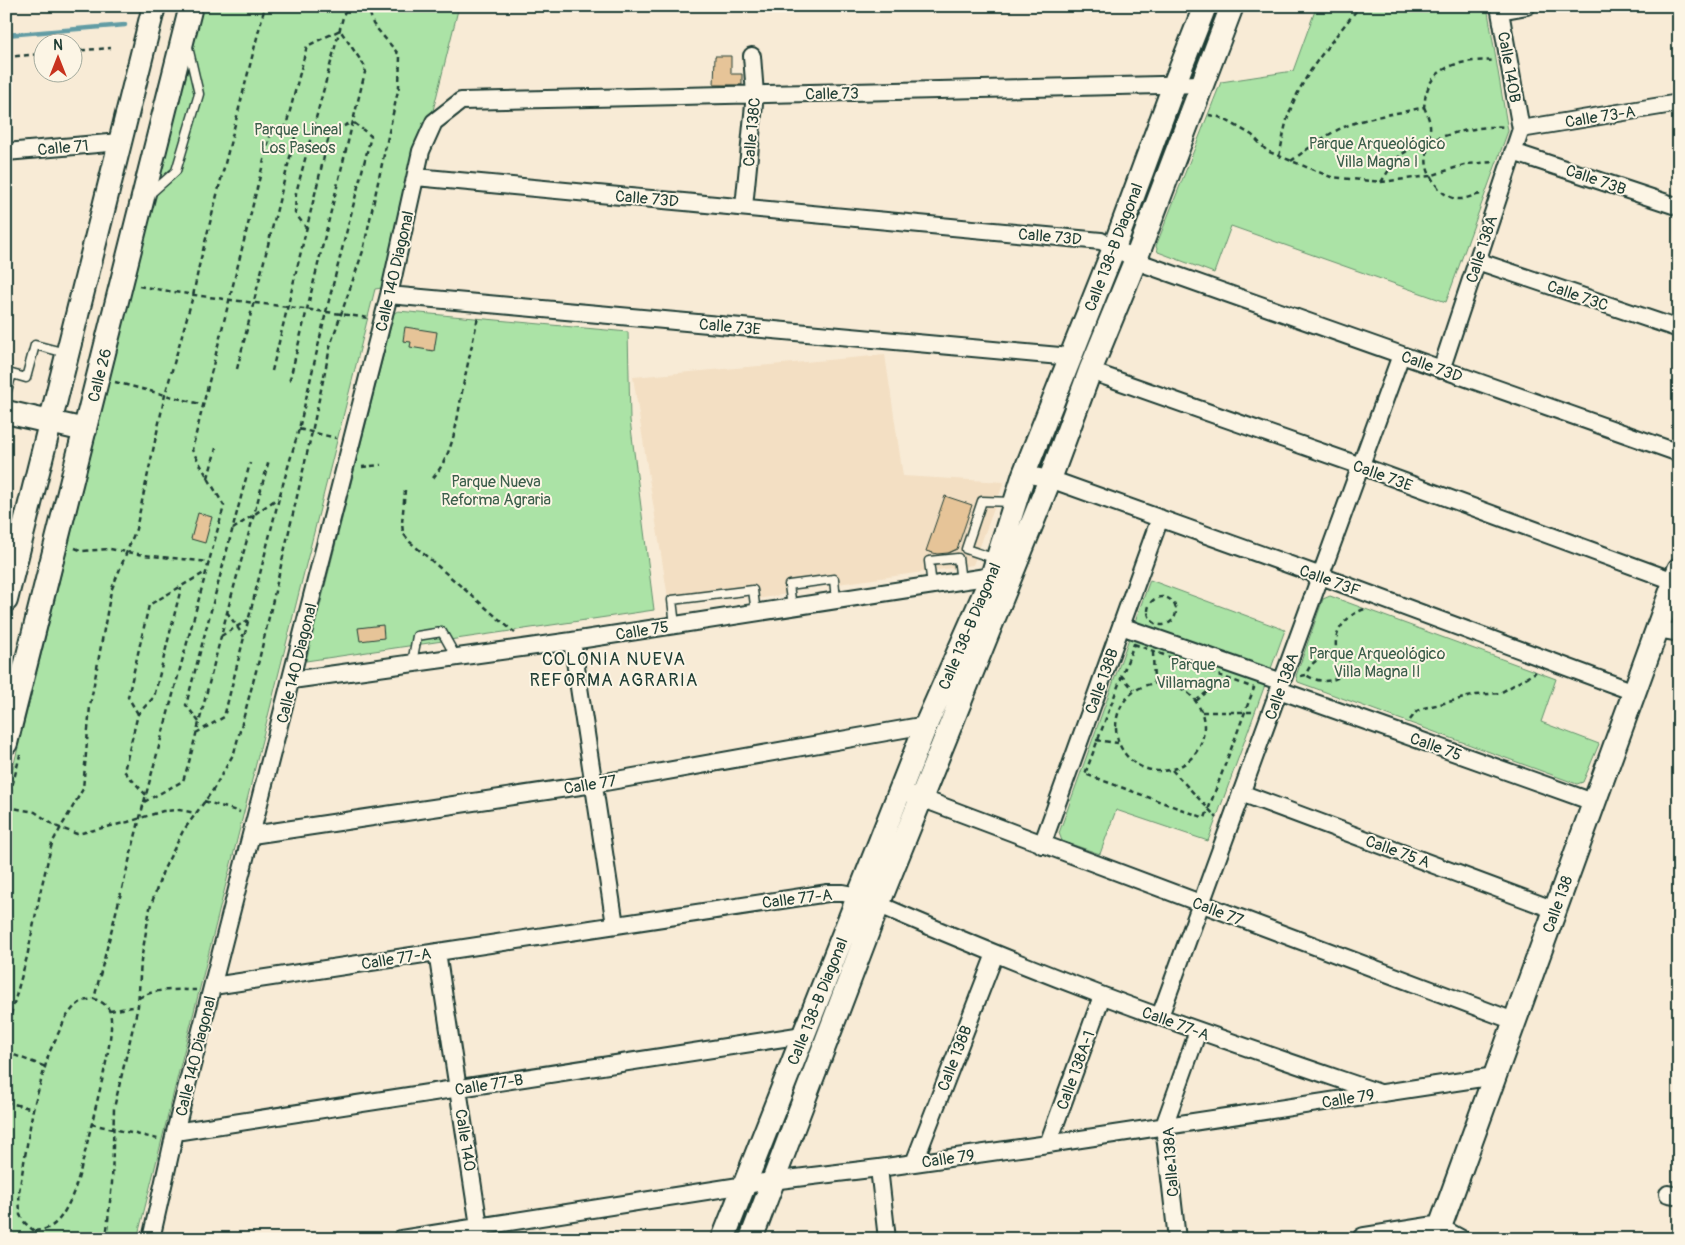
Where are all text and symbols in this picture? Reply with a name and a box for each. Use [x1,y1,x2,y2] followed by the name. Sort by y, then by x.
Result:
[1493,30,1525,104] street label: Calle 140B
[32,32,82,82] north arrow
[53,37,63,54] text: N
[805,84,859,104] street label: Calle 73
[739,97,765,168] street label: Calle 138C
[1564,102,1637,132] street label: Calle 73-A
[254,120,342,158] park label: Parque Lineal Los Paseos
[1309,134,1446,172] park label: Parque Arqueológico Villa Magna I
[37,136,89,160] street label: Calle 71
[1563,160,1629,200] street label: Calle 73B
[1080,180,1148,314] street label: Calle 138-B Diagonal
[614,186,680,212] street label: Calle 73D
[371,209,419,334] street label: Calle 140 Diagonal
[1462,213,1502,286] street label: Calle 138A
[1017,224,1083,250] street label: Calle 73D
[1544,276,1611,316] street label: Calle 73C
[698,314,762,340] street label: Calle 73E
[84,346,116,404] street label: Calle 26
[1398,347,1465,387] street label: Calle 73D
[1350,456,1415,496] street label: Calle 73E
[441,472,551,510] park label: Parque Nueva Reforma Agraria
[934,560,1006,693] street label: Calle 138-B Diagonal
[1296,561,1363,601] street label: Calle 73F
[272,601,322,726] street label: Calle 140 Diagonal
[614,617,670,645] street label: Calle 75
[1309,644,1446,682] park label: Parque Arqueológico Villa Magna II
[1081,646,1123,717] street label: Calle 138B
[530,648,698,692] district label: COLONIA NUEVA REFORMA AGRARIA
[1261,650,1303,723] street label: Calle 138A
[1156,655,1230,693] park label: Parque Villamagna
[1407,728,1464,765] street label: Calle 75
[562,771,619,799] street label: Calle 77
[1363,831,1433,873] street label: Calle 75 A
[1538,873,1578,936] street label: Calle 138
[761,885,833,913] street label: Calle 77-A
[1189,893,1247,931] street label: Calle 77
[783,935,853,1068] street label: Calle 138-B Diagonal
[360,944,432,974] street label: Calle 77-A
[171,994,221,1119] street label: Calle 140 Diagonal
[1139,1002,1212,1045] street label: Calle 77-A
[933,1023,977,1094] street label: Calle 138B
[1052,1028,1100,1113] street label: Calle 138A-1
[453,1070,525,1100] street label: Calle 77-B
[1320,1085,1376,1113] street label: Calle 79
[450,1108,480,1173] street label: Calle 140
[1159,1126,1183,1198] street label: Calle 138A
[921,1145,976,1173] street label: Calle 79

